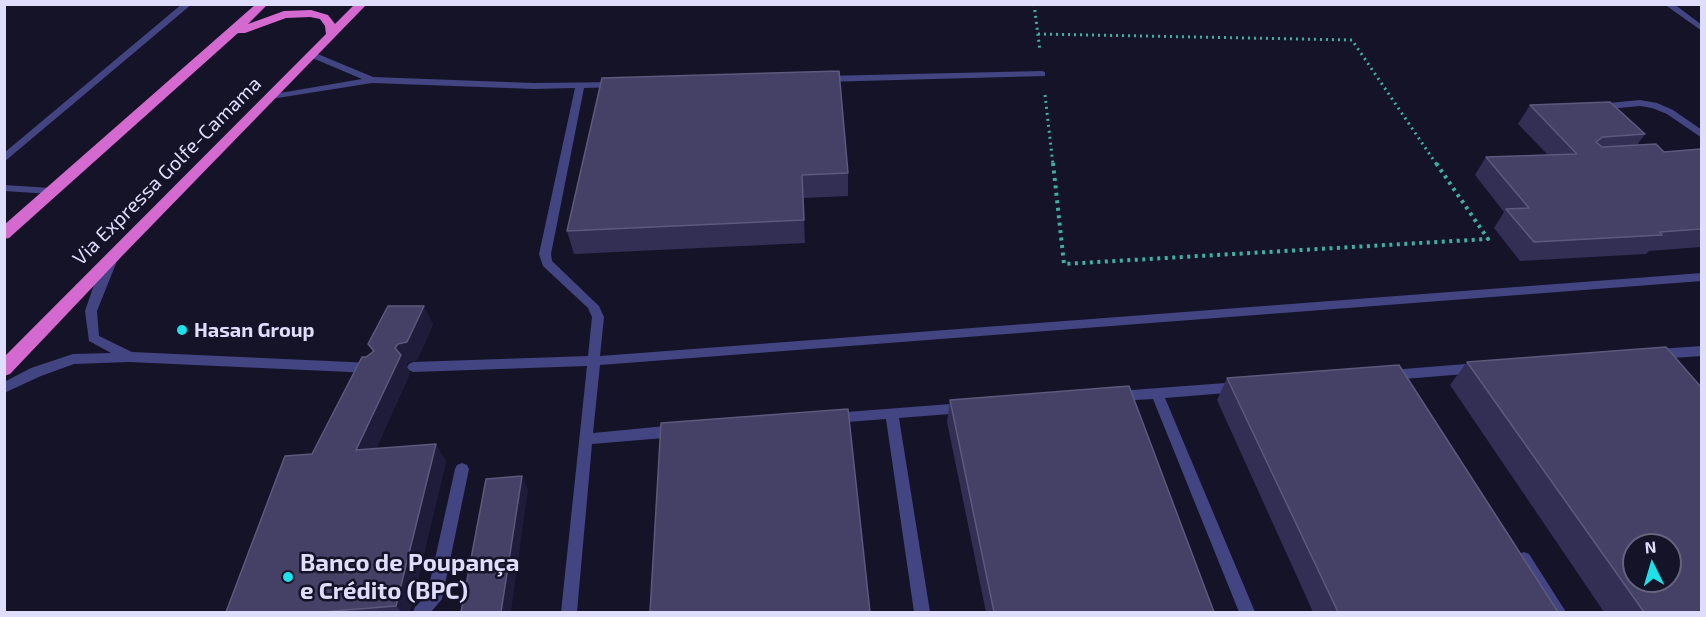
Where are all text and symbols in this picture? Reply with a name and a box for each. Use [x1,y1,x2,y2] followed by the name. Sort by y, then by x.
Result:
[68,72,266,270] street label: Via Expressa Golfe-Camama
[194,318,315,342] place label: Hasan Group
[175,323,189,337] marker: Hasan Group
[1622,533,1682,593] north arrow
[1644,537,1657,557] text: N
[300,549,519,605] place label: Banco de Poupança e Crédito (BPC)
[281,570,295,584] marker: Banco de Poupança e Crédito (BPC)

